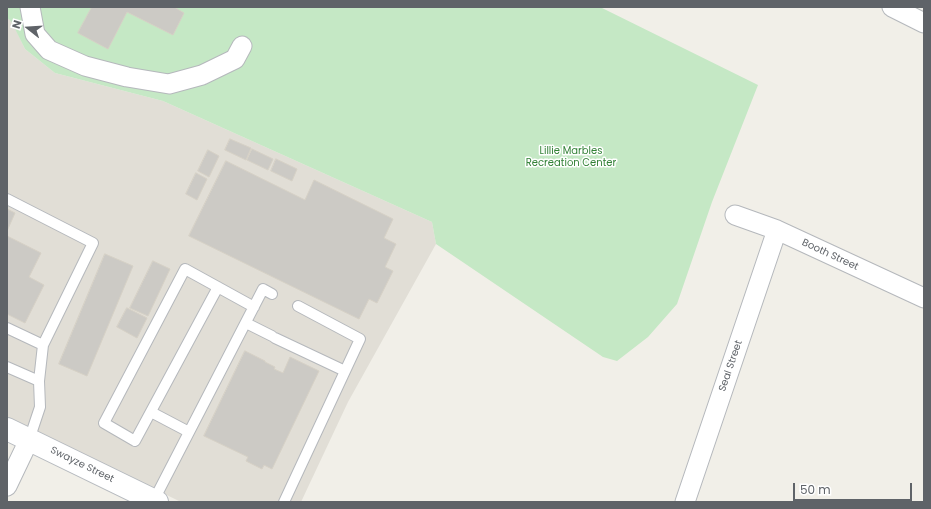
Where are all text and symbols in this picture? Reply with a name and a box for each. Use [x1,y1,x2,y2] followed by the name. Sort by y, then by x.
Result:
[8,8,48,48] north arrow
[8,18,25,31] text: N
[526,145,616,168] park label: Lillie Marbles Recreation Center
[800,237,860,273] street label: Booth Street
[717,339,745,393] street label: Seal Street
[48,444,116,486] street label: Swayze Street
[795,475,914,501] scale bar
[800,481,831,498] text: 50 m

